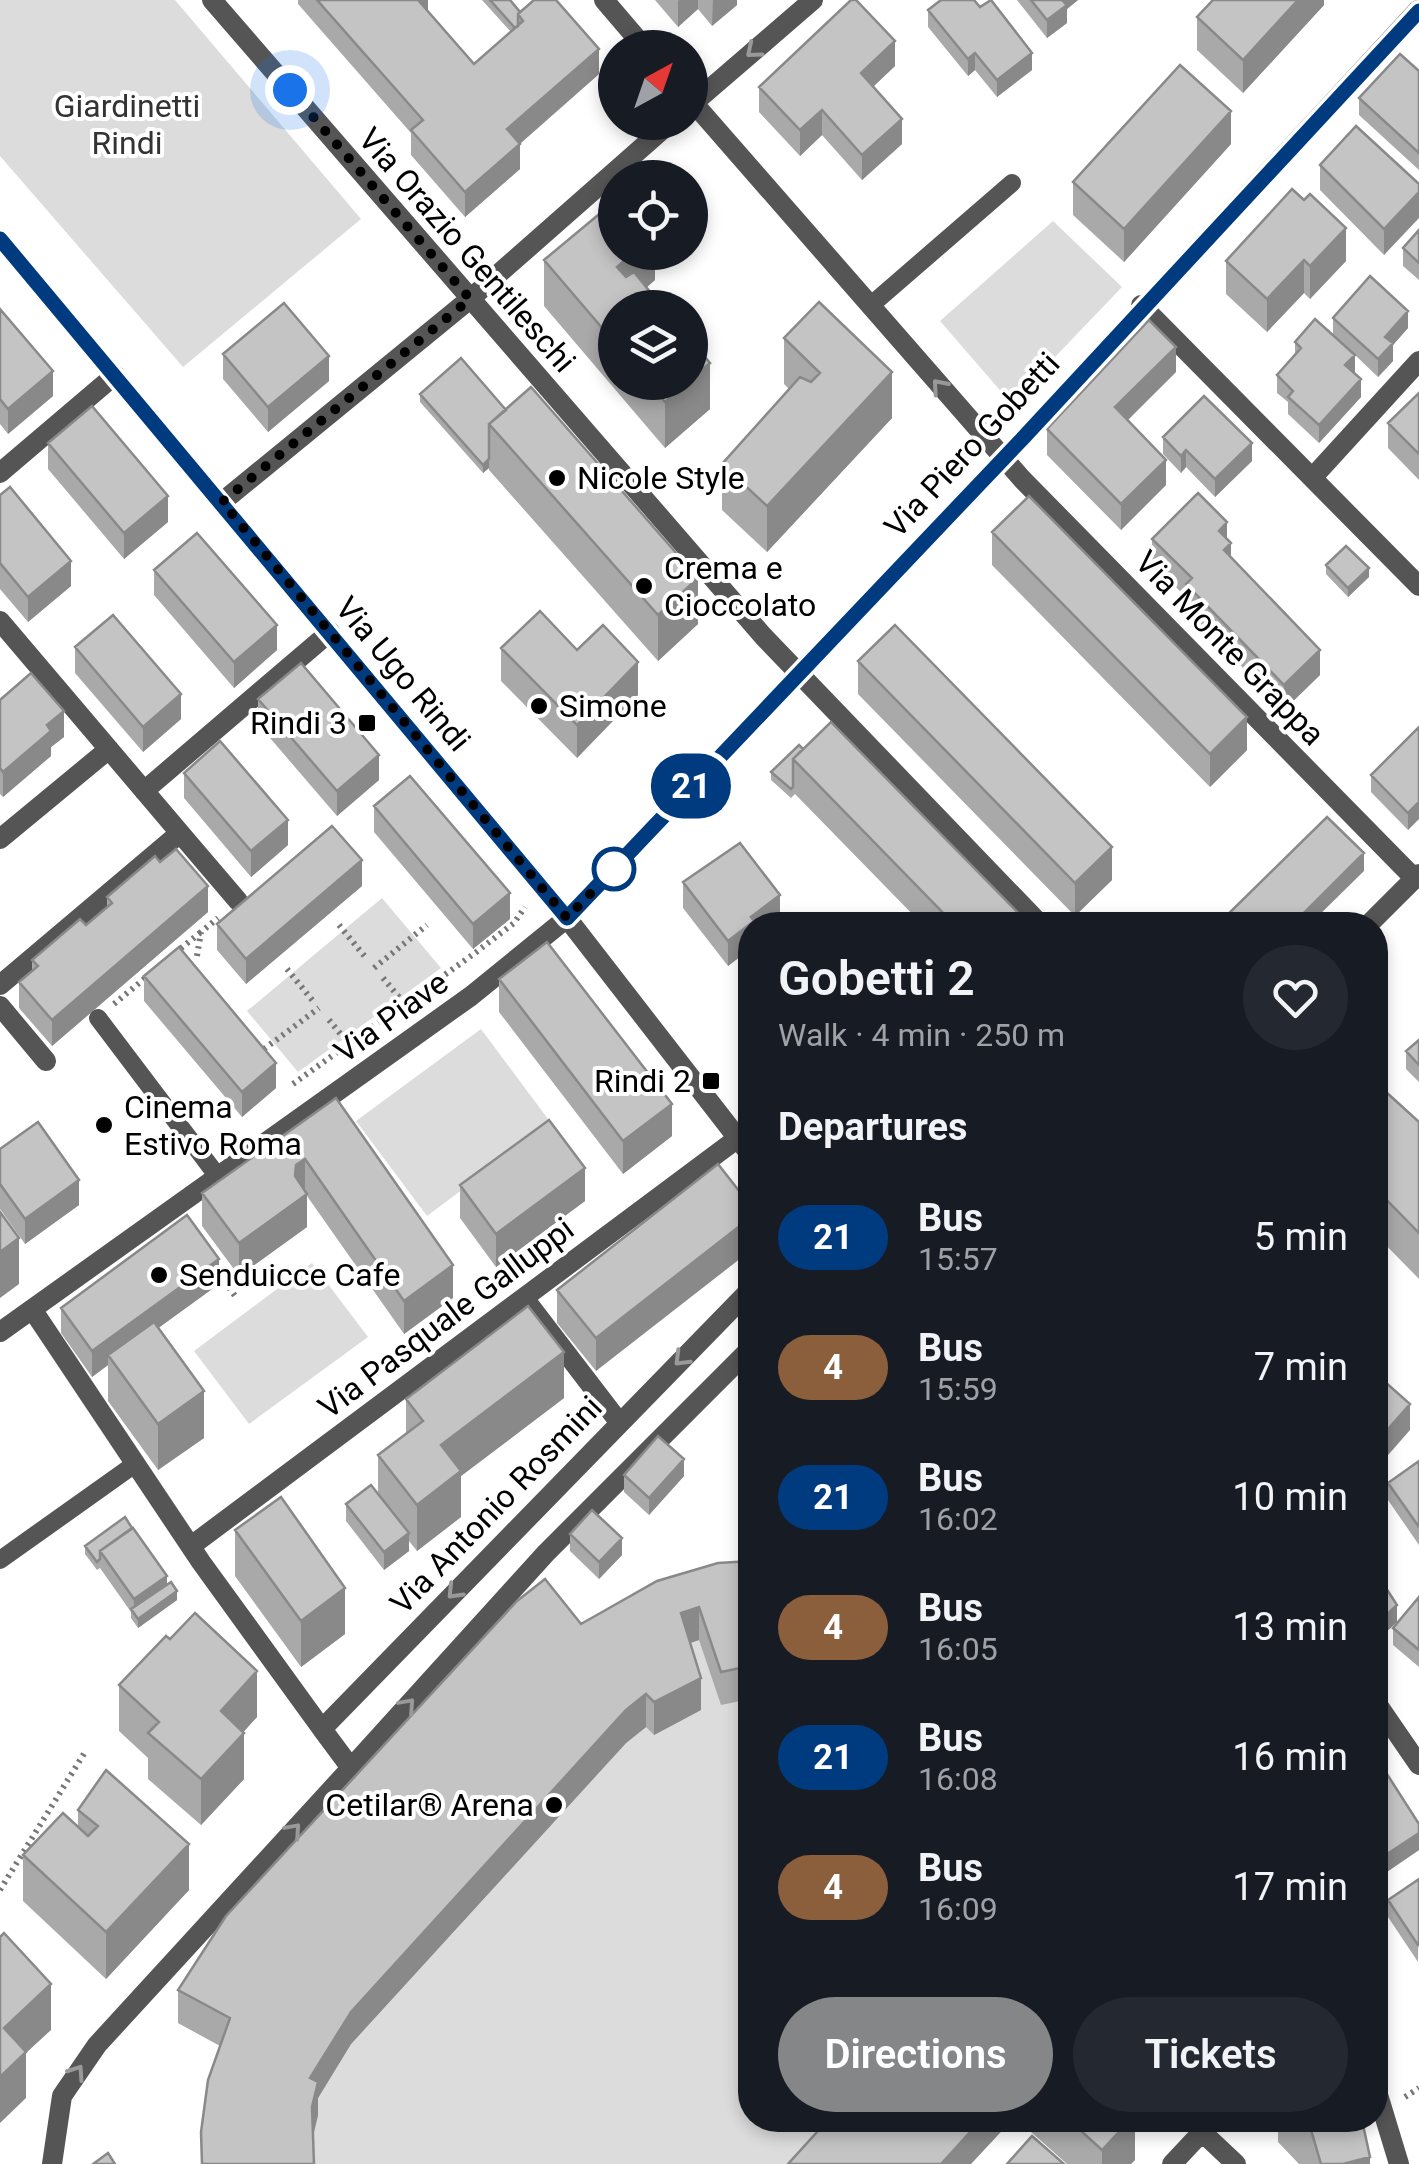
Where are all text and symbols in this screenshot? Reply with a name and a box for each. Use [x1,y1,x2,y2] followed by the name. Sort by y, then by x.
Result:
[598,30,708,140] north arrow
[598,30,708,400] map controls
[747,39,765,57] one-way arrow
[265,65,315,115] your location
[54,87,200,162] park label: Giardinetti Rindi
[351,120,583,380] street label: Via Orazio Gentileschi
[598,160,708,270] button: locate
[598,290,708,400] button: layers
[877,345,1067,545] street label: Via Piero Gobetti
[932,379,950,397] one-way arrow
[577,459,745,497] place label: Nicole Style
[546,467,568,489] marker: Nicole Style
[1128,543,1332,753] street label: Via Monte Grappa
[664,549,816,624] place label: Crema e Cioccolato
[633,575,655,597] marker: Crema e Cioccolato
[328,589,478,759] street label: Via Ugo Rindi
[559,687,667,725] place label: Simone
[528,695,550,717] marker: Simone
[250,704,347,742] place label: Rindi 3
[356,712,378,734] marker: Rindi 3
[646,754,736,818] line badge: 21
[671,766,711,807] text: 21
[593,848,635,890] unlabelled marker
[1243,945,1348,1050] button: heart
[778,950,975,1007] text: Gobetti 2
[327,963,455,1071] street label: Via Piave
[778,1016,1065,1054] text: Walk · 4 min · 250 m
[594,1062,691,1100] place label: Rindi 2
[700,1070,722,1092] marker: Rindi 2
[124,1088,302,1163] place label: Cinema Estivo Roma
[778,1105,968,1149] text: Departures
[93,1114,115,1136] marker: Cinema Estivo Roma
[918,1196,983,1240] text: Bus
[311,1210,581,1426] street label: Via Pasquale Galluppi
[1254,1215,1348,1259] text: 5 min
[813,1217,853,1258] text: 21
[918,1240,998,1278] text: 15:57
[179,1256,400,1294] place label: Senduicce Cafe
[148,1264,170,1286] marker: Senduicce Cafe
[918,1326,983,1370] text: Bus
[1254,1345,1348,1389] text: 7 min
[823,1347,843,1388] text: 4
[675,1348,693,1366] one-way arrow
[918,1370,998,1408] text: 15:59
[382,1388,610,1622] street label: Via Antonio Rosmini
[918,1456,983,1500] text: Bus
[1232,1475,1348,1519] text: 10 min
[813,1477,853,1518] text: 21
[918,1500,998,1538] text: 16:02
[448,1580,466,1598] one-way arrow
[918,1586,983,1630] text: Bus
[1232,1605,1348,1649] text: 13 min
[823,1607,843,1648] text: 4
[918,1630,998,1668] text: 16:05
[397,1698,415,1717] one-way arrow
[918,1716,983,1760] text: Bus
[1232,1735,1348,1779] text: 16 min
[813,1737,853,1778] text: 21
[918,1760,998,1798] text: 16:08
[325,1786,534,1824] place label: Cetilar® Arena
[543,1794,565,1816] marker: Cetilar® Arena
[282,1823,300,1842] one-way arrow
[918,1846,983,1890] text: Bus
[1232,1865,1348,1909] text: 17 min
[823,1867,843,1908] text: 4
[918,1890,998,1928] text: 16:09
[778,1997,1053,2112] button: Directions
[1073,1997,1348,2112] button: Tickets
[65,2065,84,2083] one-way arrow

